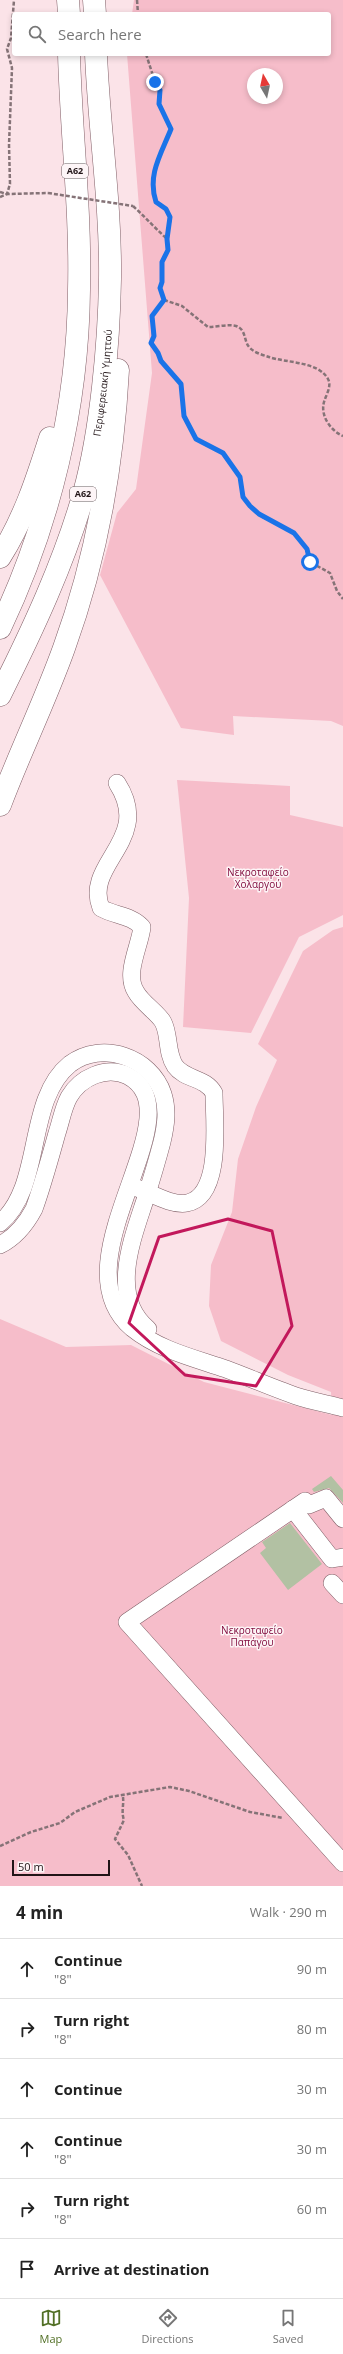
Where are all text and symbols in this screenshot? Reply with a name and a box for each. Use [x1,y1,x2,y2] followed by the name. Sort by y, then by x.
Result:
[12,12,331,56] search box
[26,23,48,45] icon: search
[58,24,142,44] text: Search here
[247,68,283,104] north arrow
[146,73,164,91] route end
[62,164,88,178] road number: Α62
[89,329,115,437] street label: Περιφερειακή Υμηττού
[70,487,96,501] road number: Α62
[301,553,319,571] route start
[227,865,289,891] park label: Νεκροταφείο Χολαργού
[221,1623,283,1649] park label: Νεκροταφείο Παπάγου
[12,1858,110,1877] scale bar
[18,1859,44,1874] text: 50 m
[16,1901,63,1924] text: 4 min
[250,1903,327,1921] text: Walk · 290 m
[54,1950,122,1970] text: Continue
[16,1958,38,1980] icon: ahead
[297,1960,327,1978] text: 90 m
[54,1970,72,1988] text: "8"
[54,2010,129,2030] text: Turn right
[16,2018,38,2040] icon: right
[297,2020,327,2038] text: 80 m
[54,2030,72,2048] text: "8"
[16,2078,38,2100] icon: ahead
[54,2079,122,2099] text: Continue
[297,2080,327,2098] text: 30 m
[54,2130,122,2150] text: Continue
[16,2138,38,2160] icon: ahead
[297,2140,327,2158] text: 30 m
[54,2150,72,2168] text: "8"
[54,2190,129,2210] text: Turn right
[16,2198,38,2220] icon: right
[297,2200,327,2218] text: 60 m
[54,2210,72,2228] text: "8"
[16,2258,38,2280] icon: arrive
[54,2259,209,2279] text: Arrive at destination
[40,2307,62,2346] tab: Map
[142,2307,194,2346] tab: Directions
[273,2307,303,2346] tab: Saved

